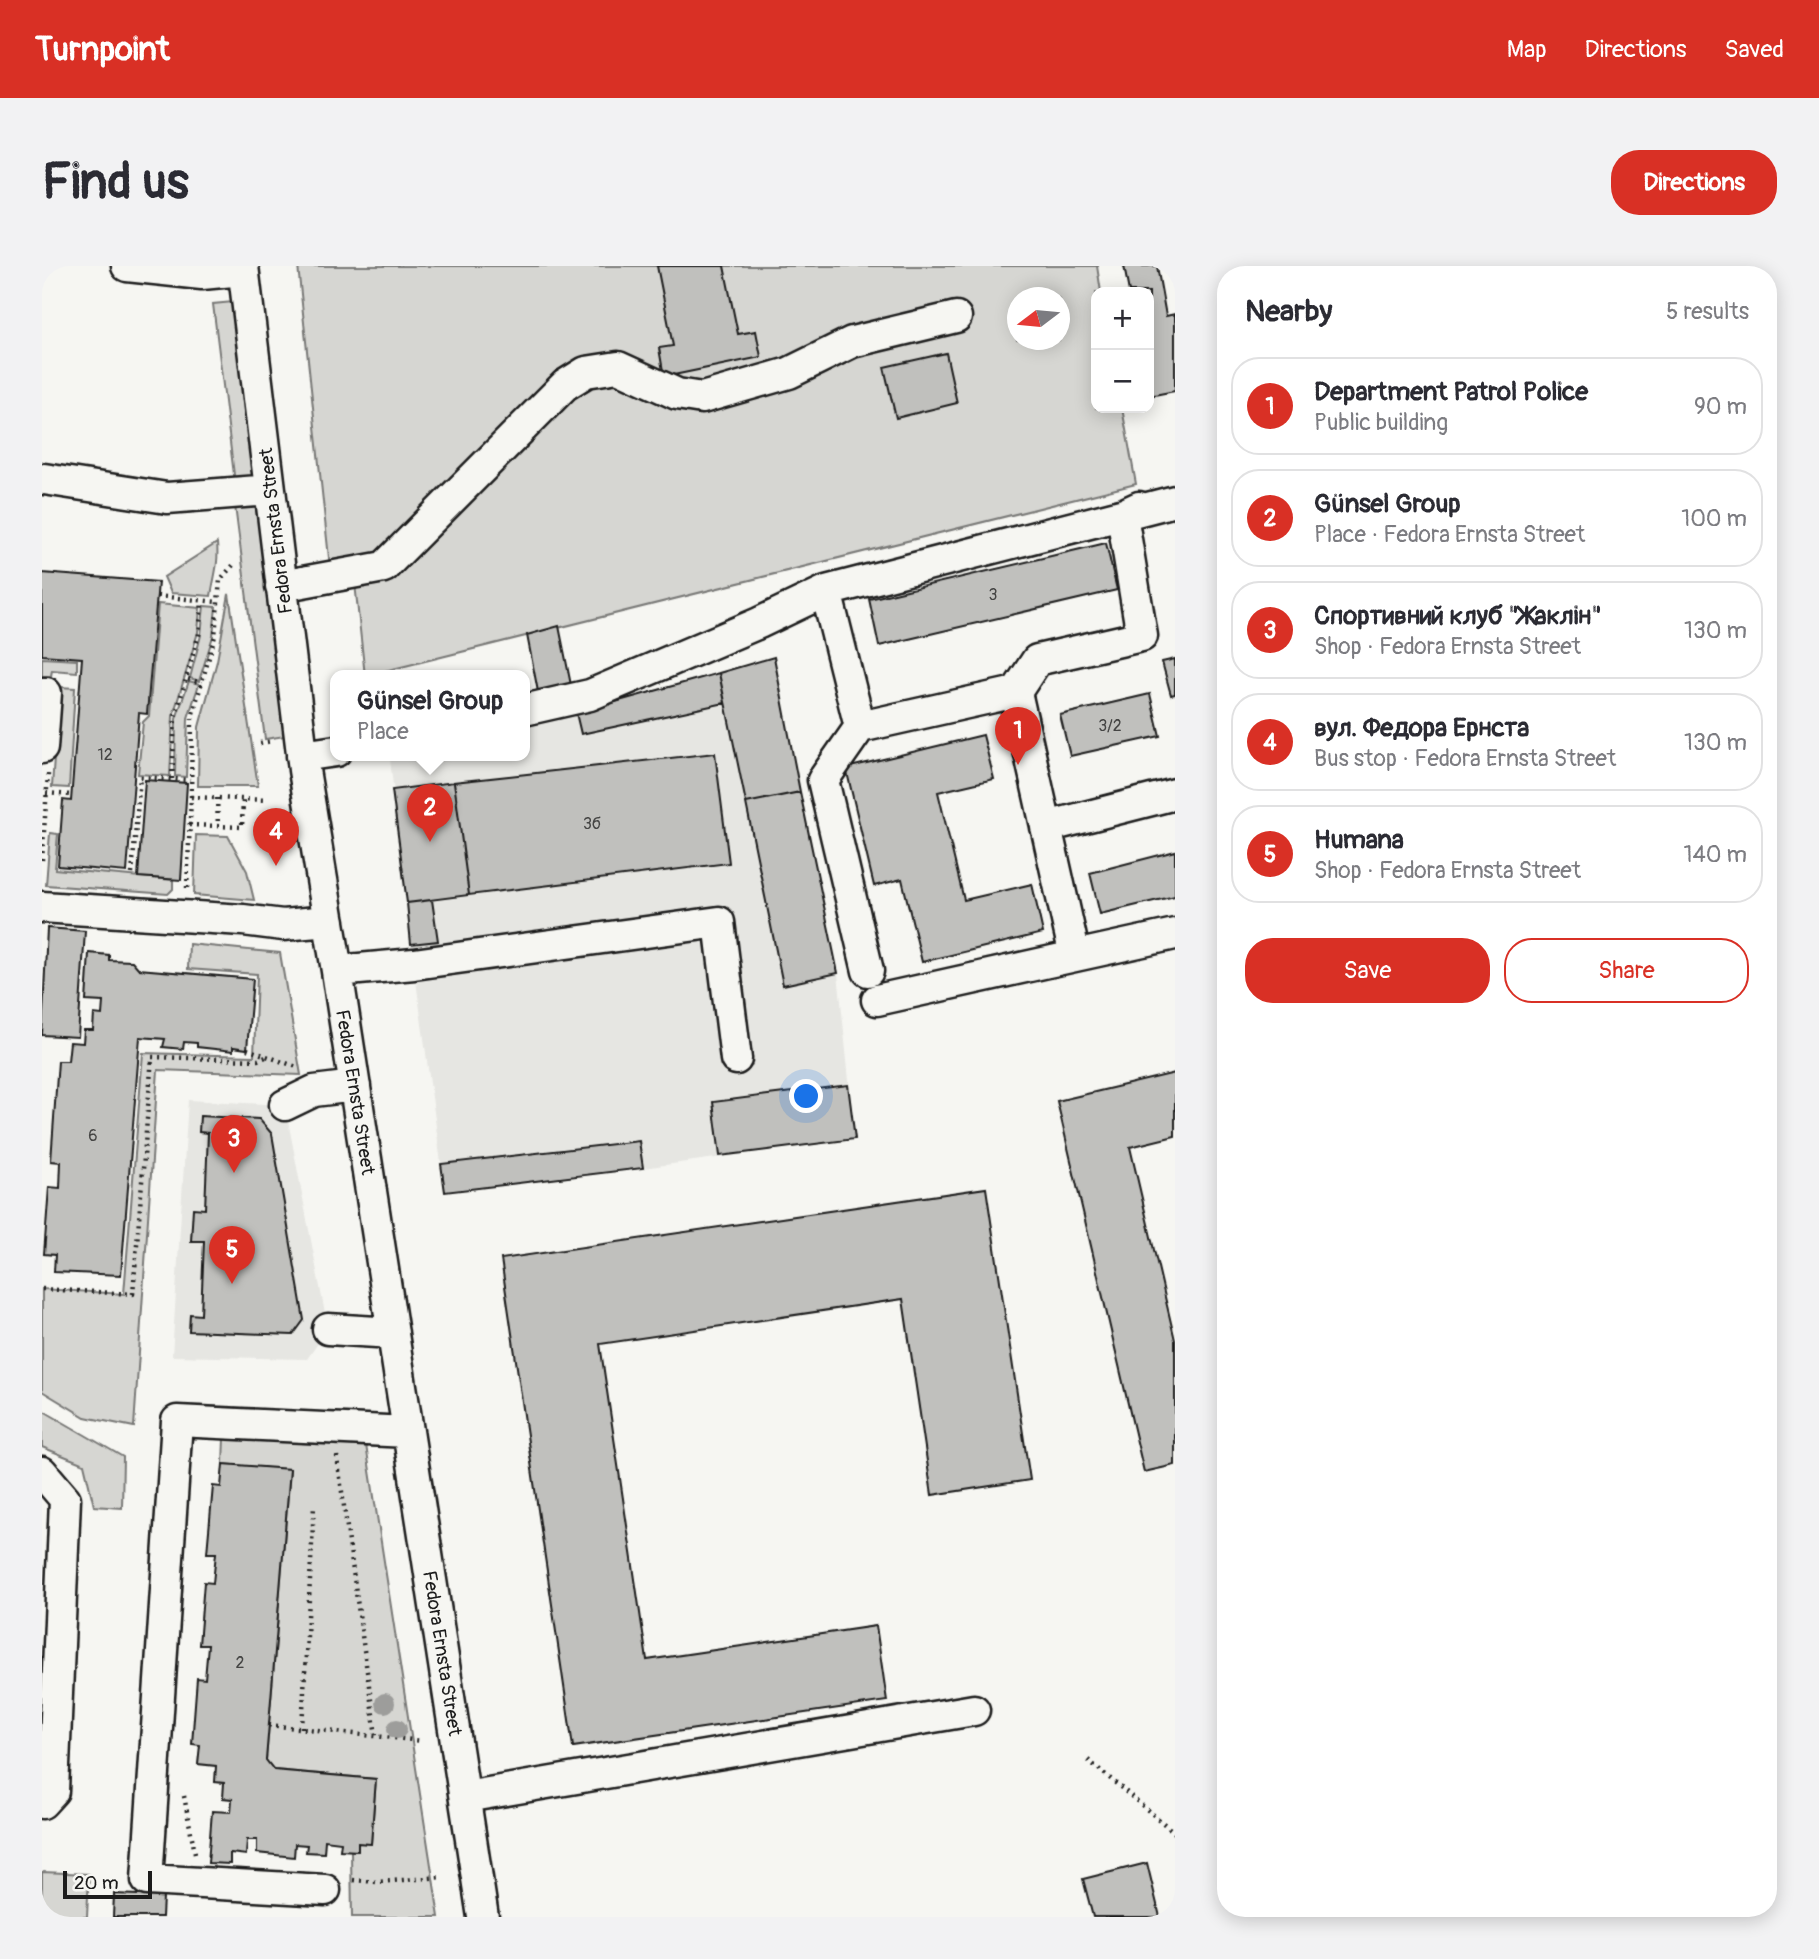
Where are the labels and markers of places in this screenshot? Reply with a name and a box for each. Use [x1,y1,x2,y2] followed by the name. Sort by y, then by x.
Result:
[995,707,1041,765] pin: 1
[407,784,453,842] pin: 2
[253,808,299,866] pin: 4
[211,1115,257,1173] pin: 3
[209,1226,255,1284] pin: 5

